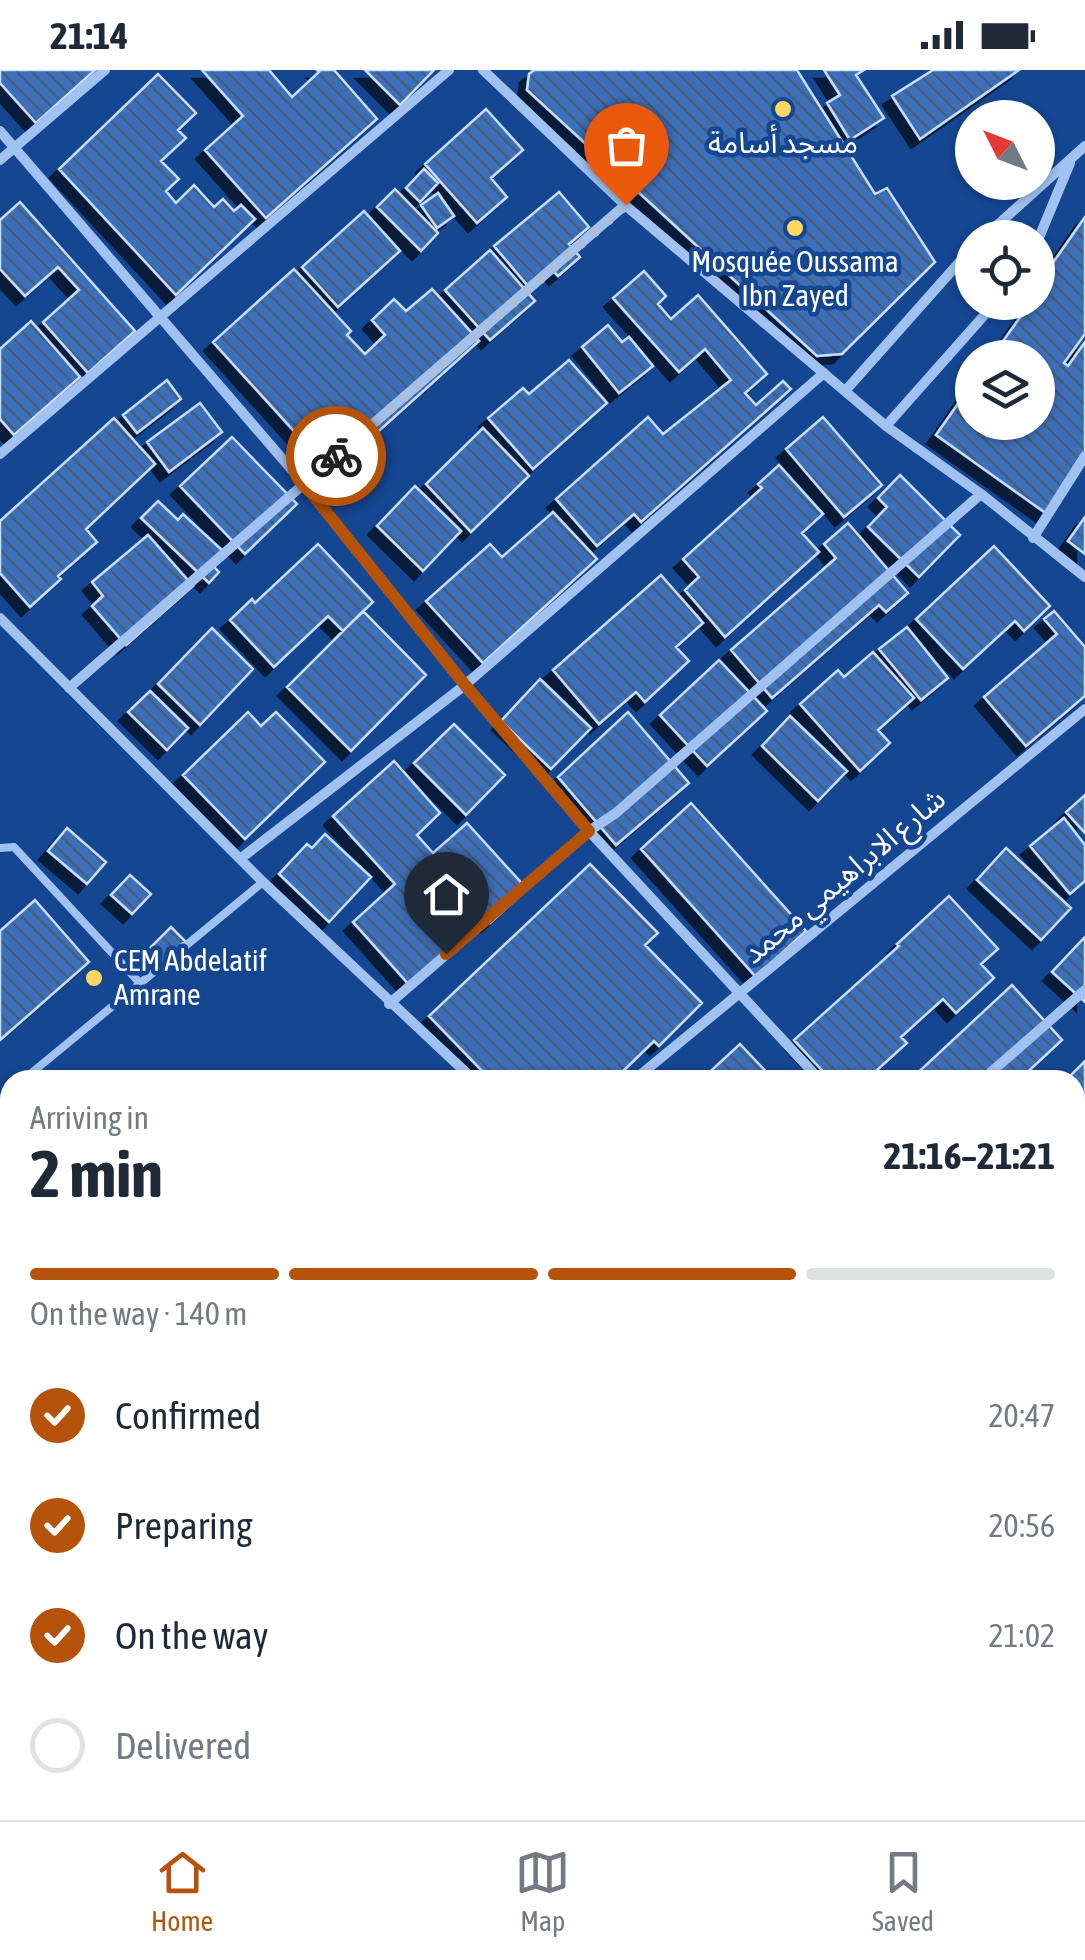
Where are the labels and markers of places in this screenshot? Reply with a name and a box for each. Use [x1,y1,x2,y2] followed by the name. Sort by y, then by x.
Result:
[772,98,794,120] marker: مسجد أسامة
[584,103,669,206] pin
[708,124,858,159] place label: مسجد أسامة
[784,217,806,239] marker: Mosquée Oussama Ibn Zayed
[691,244,899,312] place label: Mosquée Oussama Ibn Zayed
[404,852,489,955] pin
[114,943,267,1011] place label: CEM Abdelatif Amrane
[83,967,105,989] marker: CEM Abdelatif Amrane

